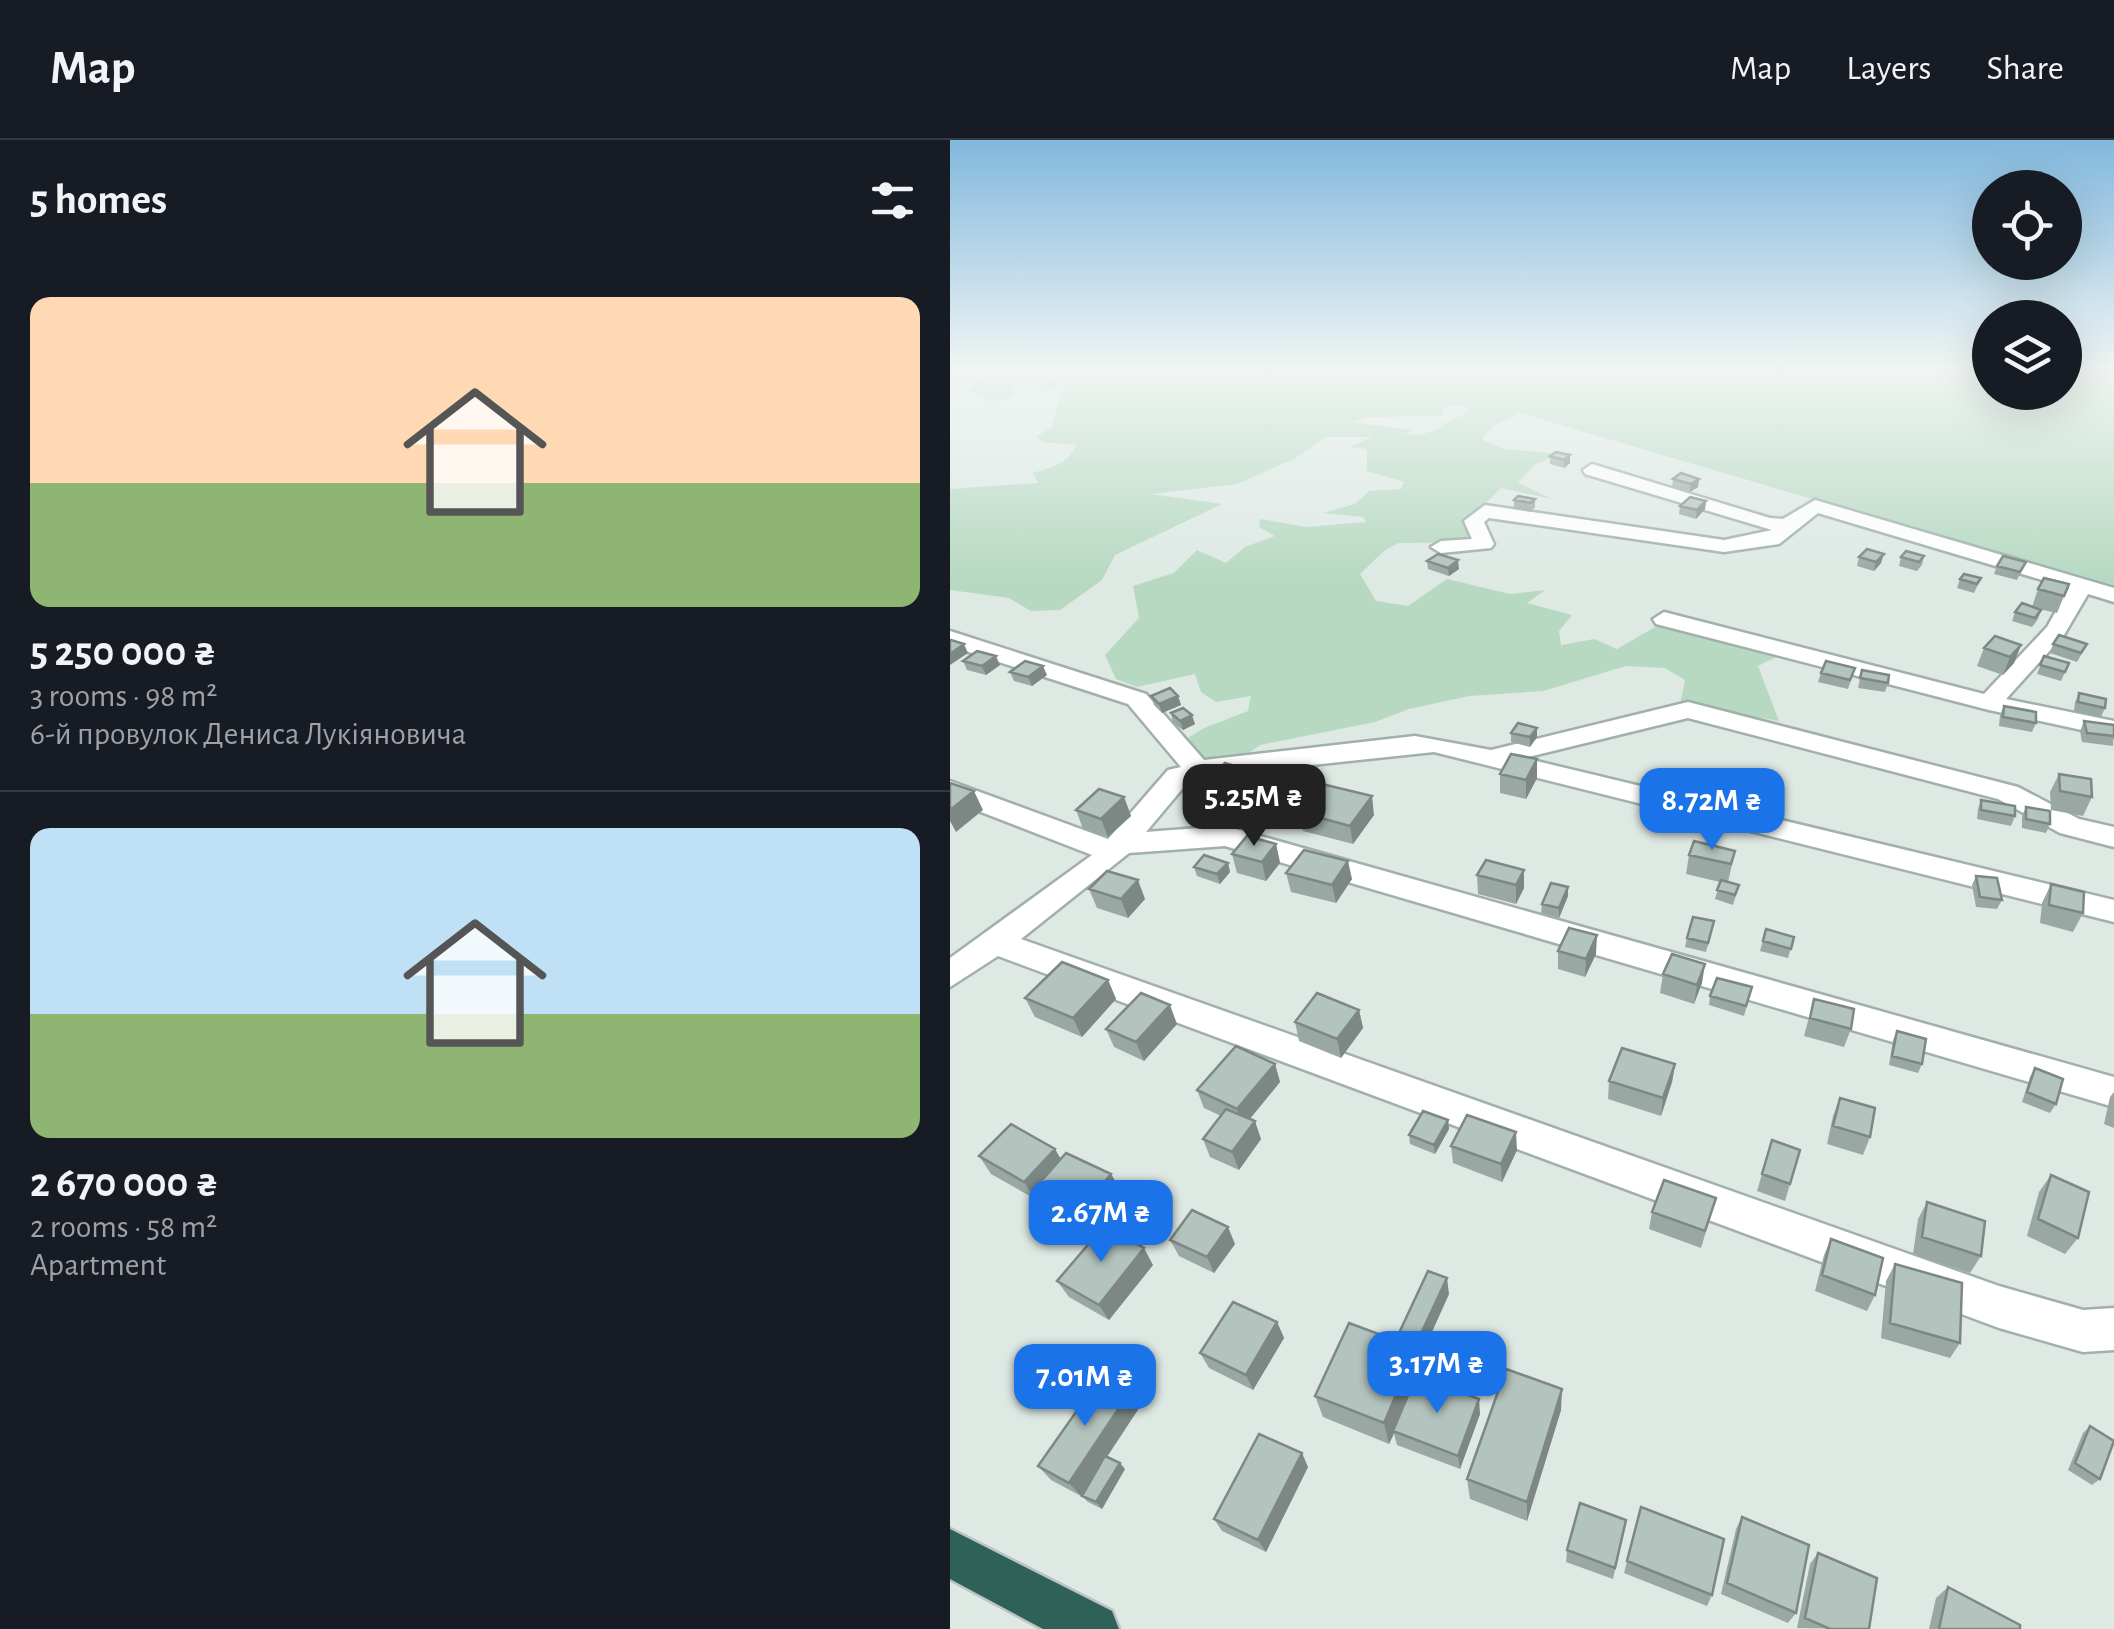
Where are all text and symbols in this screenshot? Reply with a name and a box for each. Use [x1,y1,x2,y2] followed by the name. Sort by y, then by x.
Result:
[50,45,136,93] text: Map
[1730,51,1791,86] text: Map
[1846,51,1931,86] text: Layers
[1986,51,2064,86] text: Share
[1972,170,2082,410] map controls
[1972,170,2082,280] button: locate
[865,173,920,228] icon: filters
[30,179,167,221] text: 5 homes
[1972,300,2082,410] button: layers
[385,362,565,542] icon: home
[30,631,217,673] text: 5 250 000 ₴
[30,680,217,712] text: 3 rooms · 98 m²
[30,718,466,750] text: 6-й провулок Дениса Лукіяновича
[1162,764,1346,849] pin: 5.25M ₴
[1620,768,1804,853] pin: 8.72M ₴
[1205,780,1303,812] text: 5.25M ₴
[1662,784,1762,816] text: 8.72M ₴
[385,893,565,1073] icon: home
[30,1162,219,1204] text: 2 670 000 ₴
[1009,1180,1193,1265] pin: 2.67M ₴
[1051,1196,1151,1228] text: 2.67M ₴
[30,1211,217,1243] text: 2 rooms · 58 m²
[30,1249,166,1281] text: Apartment
[1345,1331,1529,1416] pin: 3.17M ₴
[993,1344,1177,1429] pin: 7.01M ₴
[1389,1347,1485,1379] text: 3.17M ₴
[1036,1360,1134,1392] text: 7.01M ₴

